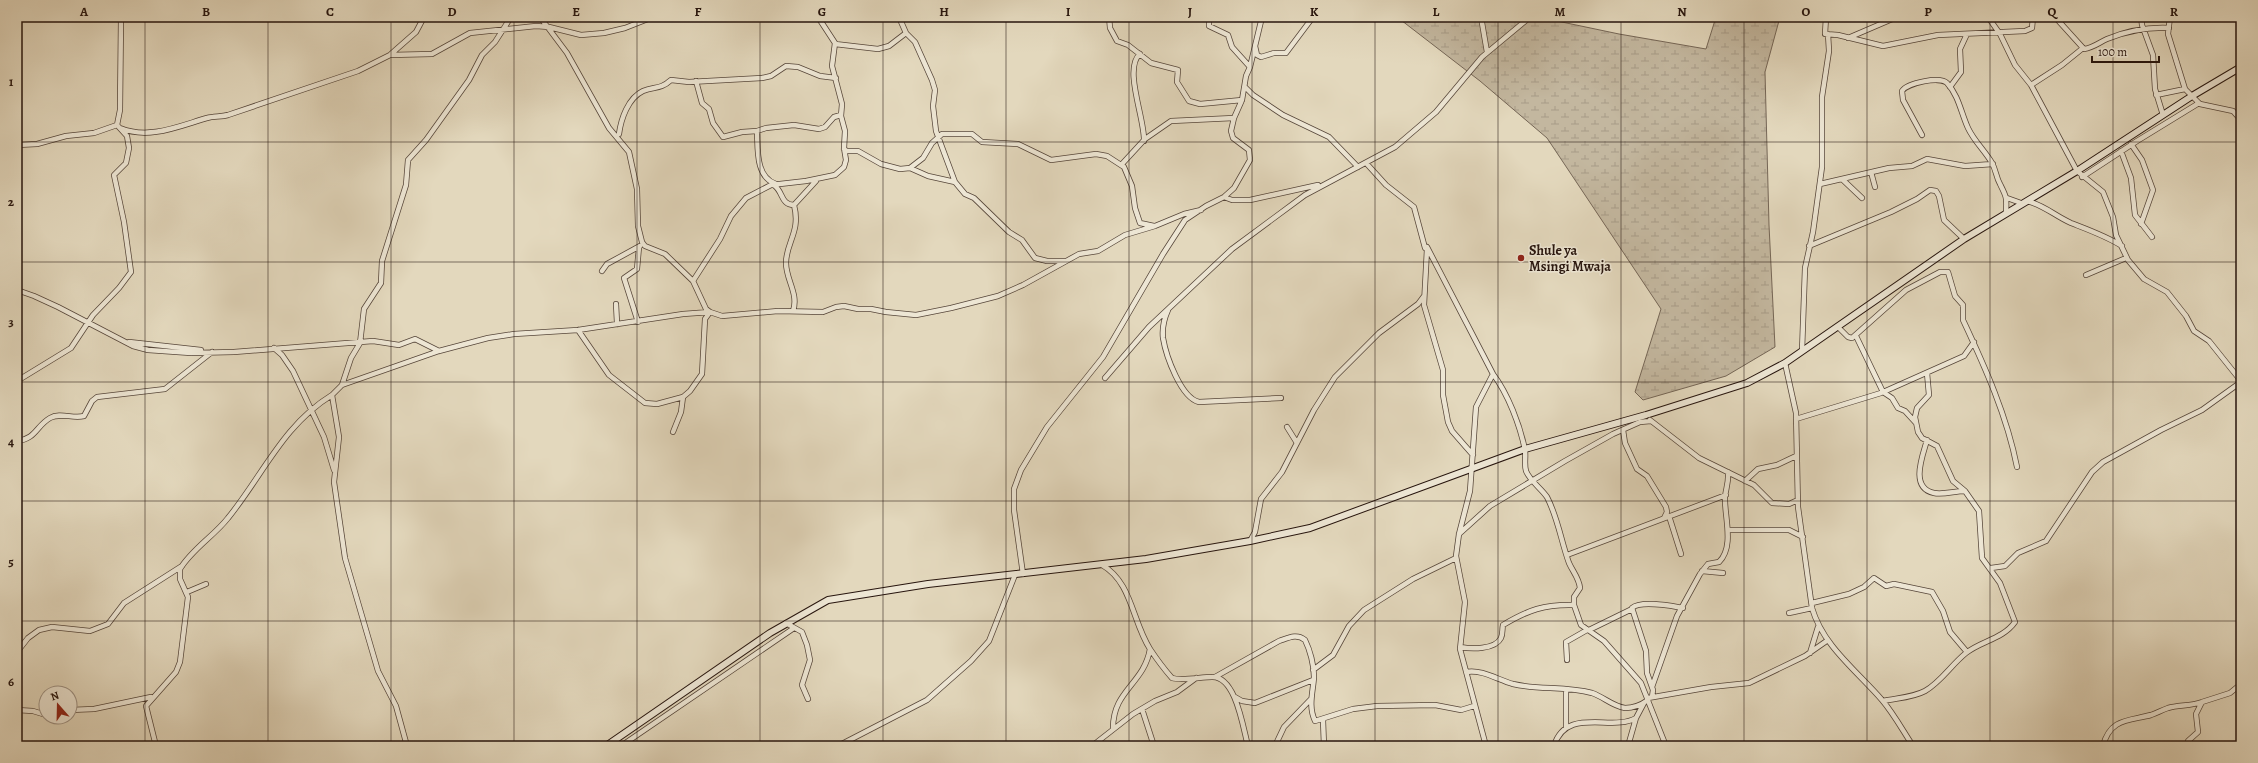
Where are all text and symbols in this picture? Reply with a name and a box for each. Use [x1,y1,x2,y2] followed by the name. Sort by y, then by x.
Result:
[79,3,89,20] text: A
[202,3,210,20] text: B
[326,3,334,20] text: C
[447,3,457,20] text: D
[572,3,580,20] text: E
[695,3,702,20] text: F
[818,3,826,20] text: G
[939,3,949,20] text: H
[1066,3,1071,20] text: I
[1188,3,1192,20] text: J
[1310,3,1319,20] text: K
[1433,3,1440,20] text: L
[1555,3,1566,20] text: M
[1677,3,1687,20] text: N
[1802,3,1811,20] text: O
[1924,3,1932,20] text: P
[2048,3,2059,20] text: Q
[2170,3,2179,20] text: R
[2092,38,2159,64] scale bar
[2098,44,2127,60] text: 100 m
[9,73,14,90] text: 1
[8,193,15,210] text: 2
[1529,241,1611,276] place label: Shule ya Msingi Mwaja
[1516,253,1526,263] marker: Shule ya Msingi Mwaja
[8,313,14,330] text: 3
[8,433,14,450] text: 4
[8,553,14,570] text: 5
[8,673,14,690] text: 6
[38,685,78,725] north arrow
[48,688,61,704] text: N

